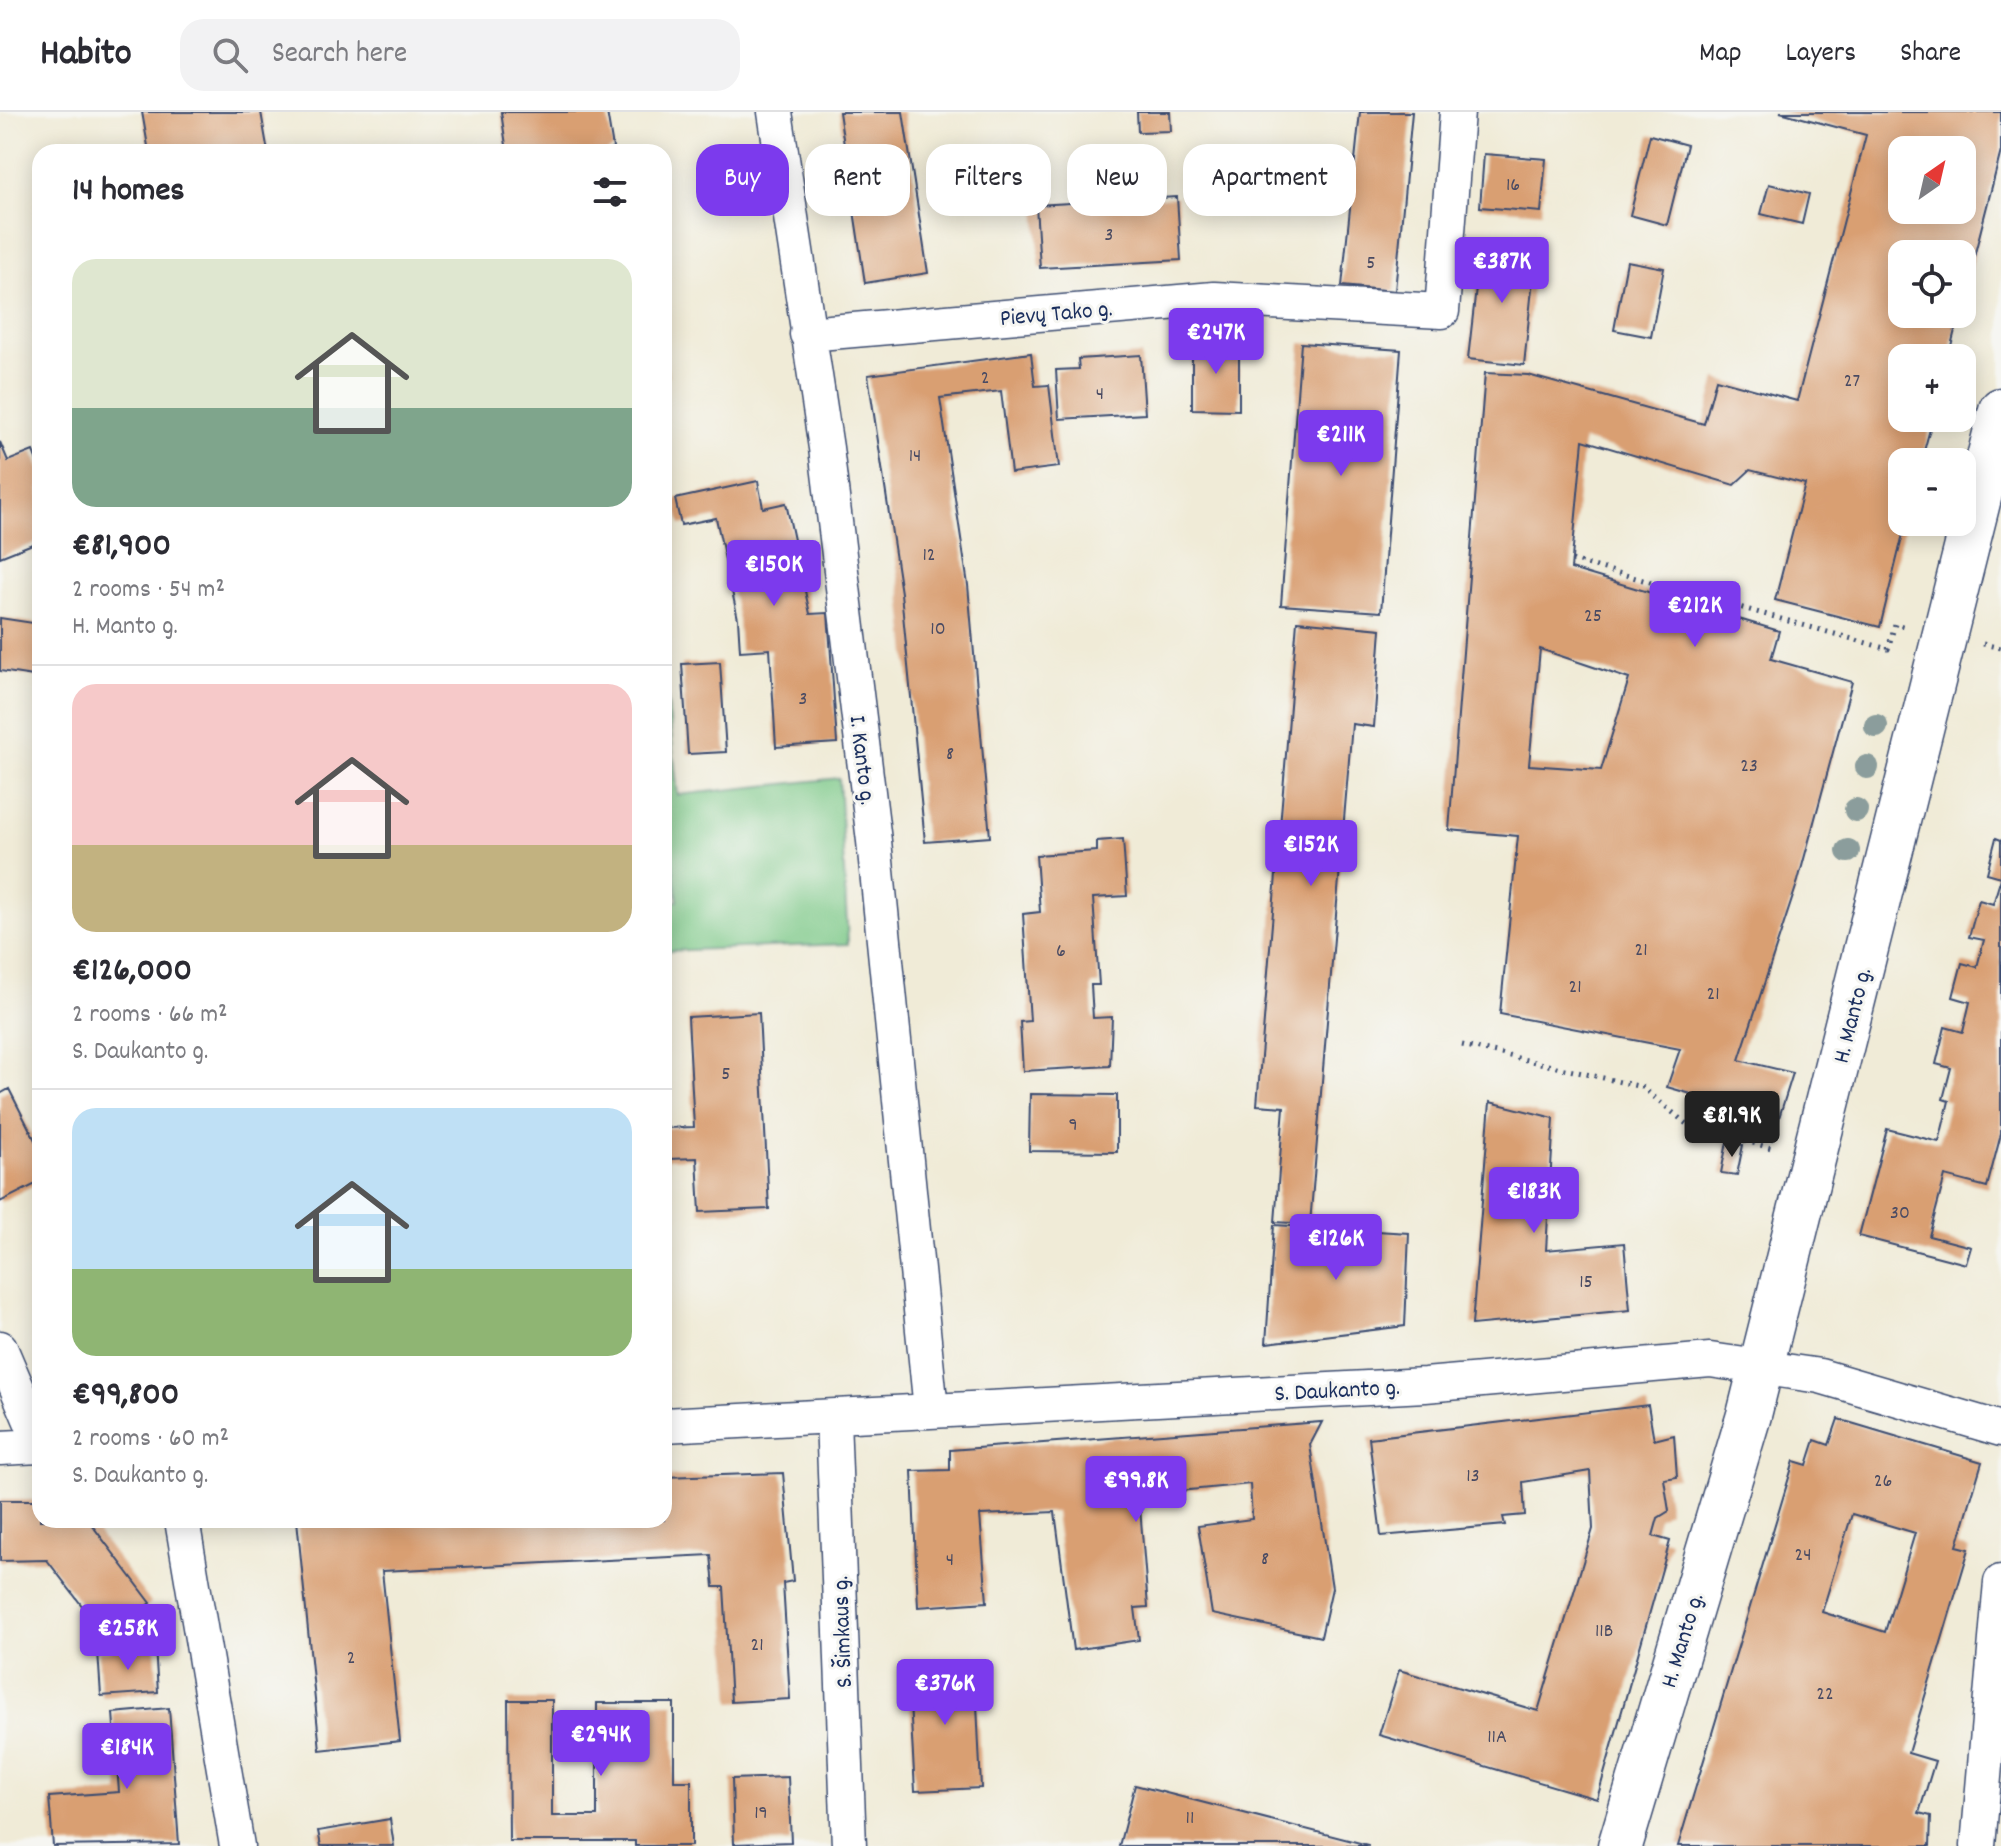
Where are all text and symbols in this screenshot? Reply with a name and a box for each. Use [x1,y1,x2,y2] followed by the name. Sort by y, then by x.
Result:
[180,19,740,91] search box
[40,28,132,83] text: Habito
[208,33,252,77] icon: search
[272,34,407,77] text: Search here
[1699,35,1742,75] text: Map
[1786,35,1856,75] text: Layers
[1900,35,1961,75] text: Share
[1888,136,1976,224] north arrow
[1888,136,1976,536] map controls
[696,144,789,216] chip: Buy
[805,144,910,216] chip: Rent
[926,144,1051,216] chip: Filters
[1067,144,1167,216] chip: New
[1183,144,1356,216] chip: Apartment
[72,168,185,217] text: 14 homes
[588,170,632,214] icon: filters
[1506,172,1520,200] house number: 16
[1105,222,1113,250] house number: 3
[1446,237,1558,305] pin: €387K
[1888,240,1976,328] button: locate
[1473,244,1531,281] text: €387K
[1366,250,1376,278] house number: 5
[998,293,1114,337] street label: Pievų Tako g.
[1160,308,1272,376] pin: €247K
[280,311,424,455] icon: home
[1187,315,1245,352] text: €247K
[1888,344,1976,432] button: +
[981,365,989,393] house number: 2
[1844,368,1860,396] house number: 27
[1096,381,1104,409] house number: 4
[1285,410,1397,478] pin: €211K
[1316,417,1366,454] text: €211K
[909,443,921,471] house number: 14
[1888,448,1976,536] button: −
[72,523,171,572] text: €81,900
[718,540,830,608] pin: €150K
[922,542,936,570] house number: 12
[745,547,803,584] text: €150K
[72,572,225,609] text: 2 rooms · 54 m²
[1639,581,1751,649] pin: €212K
[1668,588,1722,625] text: €212K
[1584,603,1602,631] house number: 25
[72,609,178,646] text: H. Manto g.
[930,616,946,644] house number: 10
[799,686,807,714] house number: 3
[839,714,883,807] street label: I. Kanto g.
[280,736,424,880] icon: home
[946,741,954,769] house number: 8
[1740,753,1758,781] house number: 23
[1255,820,1367,888] pin: €152K
[1283,827,1339,864] text: €152K
[1634,937,1648,965] house number: 21
[1056,938,1066,966] house number: 6
[72,948,192,997] text: €126,000
[1826,964,1882,1067] street label: H. Manto g.
[1568,974,1582,1002] house number: 21
[1706,981,1720,1009] house number: 21
[72,997,228,1034] text: 2 rooms · 66 m²
[72,1034,208,1071] text: S. Daukanto g.
[721,1061,731,1089] house number: 5
[1667,1091,1797,1159] pin: €81.9K
[1703,1098,1761,1135] text: €81.9K
[1068,1112,1078,1140] house number: 9
[280,1160,424,1304] icon: home
[1478,1167,1590,1235] pin: €183K
[1507,1174,1561,1211] text: €183K
[1890,1200,1910,1228] house number: 30
[1280,1214,1392,1282] pin: €126K
[1308,1221,1364,1258] text: €126K
[1579,1269,1593,1297] house number: 15
[72,1372,179,1421] text: €99,800
[1273,1372,1401,1412] street label: S. Daukanto g.
[72,1421,229,1458] text: 2 rooms · 60 m²
[1071,1456,1201,1524] pin: €99.8K
[72,1458,208,1495] text: S. Daukanto g.
[1103,1463,1169,1500] text: €99.8K
[1466,1463,1480,1491] house number: 13
[1874,1468,1892,1496] house number: 26
[1794,1542,1812,1570] house number: 24
[1261,1546,1269,1574] house number: 8
[946,1547,954,1575] house number: 4
[825,1575,863,1689] street label: S. Šimkaus g.
[1653,1589,1714,1693] street label: H. Manto g.
[72,1604,184,1672] pin: €258K
[98,1611,158,1648] text: €258K
[1595,1618,1613,1646] house number: 11B
[750,1632,764,1660] house number: 21
[347,1645,355,1673] house number: 2
[889,1659,1001,1727] pin: €376K
[915,1666,975,1703] text: €376K
[1816,1681,1834,1709] house number: 22
[545,1710,657,1778] pin: €294K
[571,1717,631,1754] text: €294K
[71,1723,183,1791] pin: €184K
[1487,1724,1507,1752] house number: 11A
[100,1730,154,1767] text: €184K
[754,1800,768,1828] house number: 19
[1186,1805,1194,1833] house number: 11

